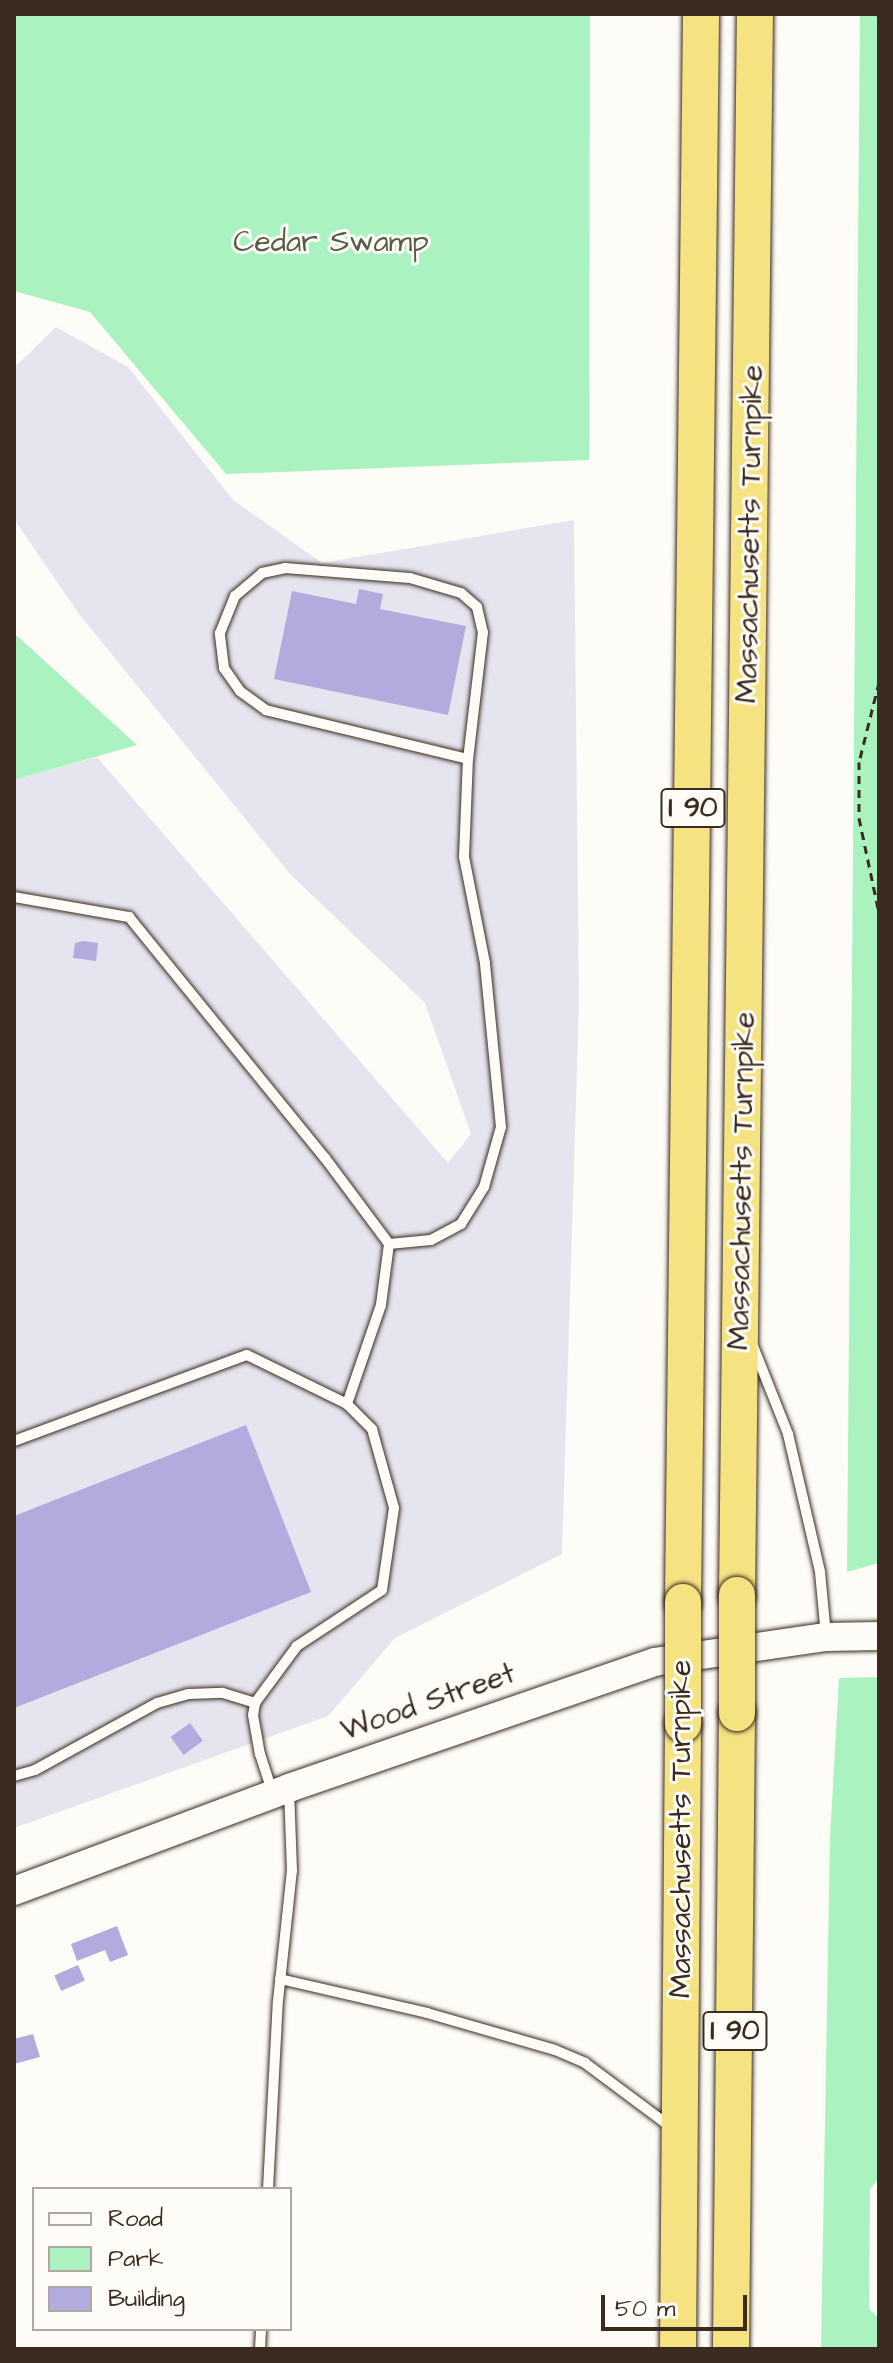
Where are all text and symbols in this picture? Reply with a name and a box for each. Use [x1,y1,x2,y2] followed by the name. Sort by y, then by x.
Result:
[233,224,429,260] park label: Cedar Swamp
[729,364,771,704] street label: Massachusetts Turnpike
[659,784,727,832] road number: I 90
[721,1011,763,1351] street label: Massachusetts Turnpike
[336,1655,520,1749] street label: Wood Street
[663,1660,699,1998] street label: Massachusetts Turnpike
[701,2007,769,2055] road number: I 90
[32,2187,292,2331] legend
[108,2202,163,2236] text: Road
[108,2242,164,2276] text: Park
[605,2279,751,2329] scale bar
[108,2282,185,2316] text: Building
[615,2292,675,2326] text: 50 m

